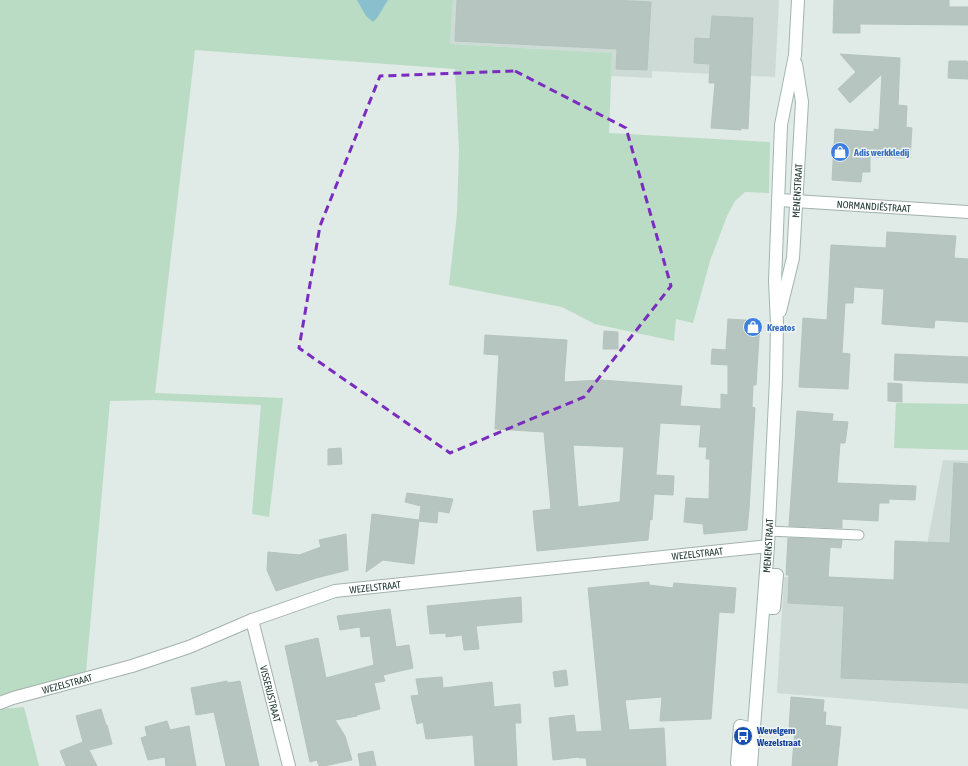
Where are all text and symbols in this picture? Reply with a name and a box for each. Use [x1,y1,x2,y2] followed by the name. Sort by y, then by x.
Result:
[829,141,851,163] shop icon: Adis werkkledij
[853,147,909,158] place label: Adis werkkledij
[790,163,804,218] street label: MENENSTRAAT
[836,199,912,214] street label: NORMANDIËSTRAAT
[742,316,764,338] shop icon: Kreatos
[767,322,796,333] place label: Kreatos
[761,518,775,573] street label: MENENSTRAAT
[671,546,724,562] street label: WEZELSTRAAT
[349,579,402,595] street label: WEZELSTRAAT
[258,664,283,724] street label: VISSERIJSTRAAT
[41,672,94,696] street label: WEZELSTRAAT
[732,725,754,747] bus stop icon: Wevelgem Wezelstraat
[756,725,801,748] place label: Wevelgem Wezelstraat

